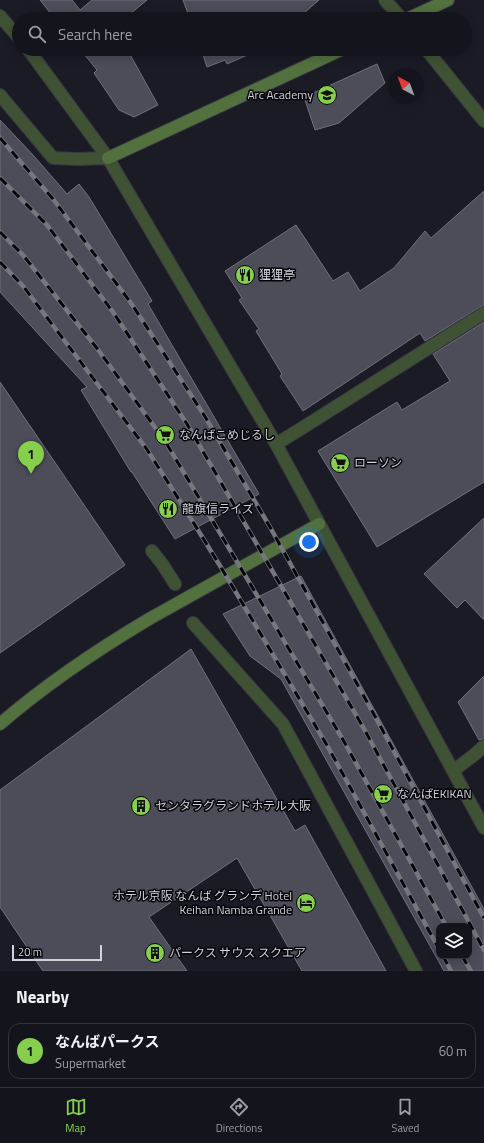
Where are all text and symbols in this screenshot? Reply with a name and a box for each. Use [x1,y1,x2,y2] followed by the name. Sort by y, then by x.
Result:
[12,12,472,56] search box
[26,23,48,45] icon: search
[58,23,132,46] text: Search here
[388,68,424,104] north arrow
[316,84,338,106] school or university icon: Arc Academy
[247,85,313,104] place label: Arc Academy
[234,264,256,286] restaurant icon: 狸狸亭
[259,265,295,284] place label: 狸狸亭
[154,424,176,446] supermarket icon: なんばこめじるし
[179,425,275,444] place label: なんばこめじるし
[18,441,44,474] pin: 1
[329,452,351,474] supermarket icon: ローソン
[354,453,402,472] place label: ローソン
[157,498,179,520] restaurant icon: 龍旗信ライズ
[182,499,254,518] place label: 龍旗信ライズ
[299,532,319,552] your location
[372,783,394,805] supermarket icon: なんばEKIKAN
[397,784,472,803] place label: なんばEKIKAN
[130,795,152,817] building icon: センタラグランドホテル大阪
[155,796,311,815] place label: センタラグランドホテル大阪
[113,886,292,919] place label: ホテル京阪 なんば グランデ Hotel Keihan Namba Grande
[295,892,317,914] hotel icon: ホテル京阪 なんば グランデ Hotel Keihan Namba Grande
[436,923,472,959] map controls
[436,923,472,959] button: layers
[144,942,166,964] building icon: パークス サウス スクエア
[12,943,102,962] scale bar
[169,943,306,962] place label: パークス サウス スクエア
[18,944,42,960] text: 20 m
[16,984,69,1010] text: Nearby
[55,1030,160,1053] text: なんばパークス
[26,1041,34,1061] text: 1
[439,1041,467,1061] text: 60 m
[55,1053,126,1073] text: Supermarket
[65,1096,87,1136] tab: Map
[216,1096,262,1136] tab: Directions
[391,1096,419,1136] tab: Saved

